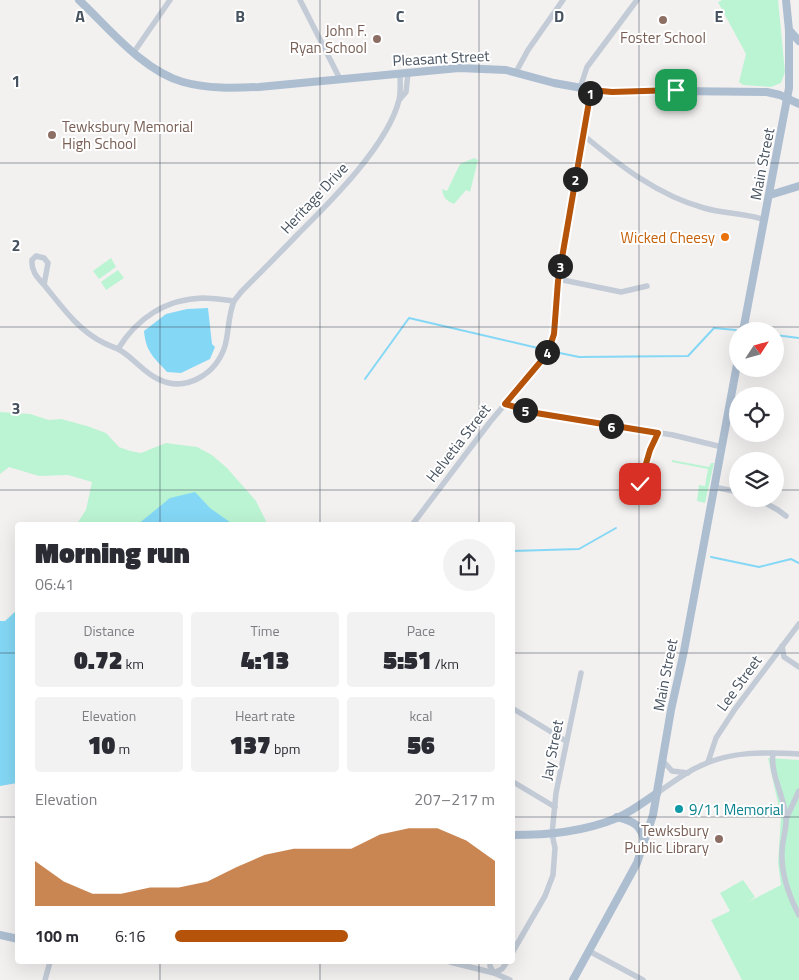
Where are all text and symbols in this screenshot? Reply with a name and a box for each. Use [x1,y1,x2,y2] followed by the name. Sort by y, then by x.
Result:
[75,4,85,28] text: A
[235,4,245,28] text: B
[396,4,405,28] text: C
[554,4,564,28] text: D
[715,4,724,28] text: E
[657,14,669,26] marker: Foster School
[290,19,367,59] place label: John F. Ryan School
[620,26,706,49] place label: Foster School
[371,33,383,45] marker: John F. Ryan School
[392,44,491,72] street label: Pleasant Street
[12,69,20,93] text: 1
[655,69,697,111] pin
[662,76,690,104] icon: arrive
[578,80,602,106] pin: 1
[587,83,594,104] text: 1
[62,115,193,155] place label: Tewksbury Memorial High School
[744,125,780,202] street label: Main Street
[46,129,58,141] marker: Tewksbury Memorial High School
[275,157,353,239] street label: Heritage Drive
[562,166,588,192] pin: 2
[572,169,579,190] text: 2
[621,226,715,249] place label: Wicked Cheesy
[719,231,731,243] marker: Wicked Cheesy
[12,233,20,257] text: 2
[548,254,572,278] pin: 3
[557,256,564,277] text: 3
[729,322,784,378] north arrow
[729,322,784,507] map controls
[534,340,560,364] pin: 4
[544,342,551,363] text: 4
[729,387,784,442] button: locate
[12,396,20,420] text: 3
[420,398,496,487] street label: Helvetia Street
[512,398,538,422] pin: 5
[522,400,529,421] text: 5
[598,414,624,438] pin: 6
[608,416,615,437] text: 6
[729,452,784,507] button: layers
[619,463,661,505] pin
[626,470,654,498] icon: check
[35,531,190,574] text: Morning run
[443,539,495,591] button: share
[35,572,74,596] text: 06:41
[83,620,135,641] text: Distance
[250,620,280,641] text: Time
[407,620,435,641] text: Pace
[647,636,683,713] street label: Main Street
[74,641,122,679] text: 0.72
[241,641,289,679] text: 4:13
[383,641,432,679] text: 5:51
[711,650,768,716] street label: Lee Street
[122,653,144,674] text: km
[432,653,459,674] text: /km
[82,705,136,726] text: Elevation
[235,705,295,726] text: Heart rate
[410,705,432,726] text: kcal
[535,717,569,782] street label: Jay Street
[88,726,115,764] text: 10
[230,726,271,764] text: 137
[407,726,435,764] text: 56
[115,738,130,759] text: m
[271,738,300,759] text: bpm
[35,787,97,811] text: Elevation
[414,787,495,811] text: 207–217 m
[689,798,784,821] place label: 9/11 Memorial
[673,803,685,815] marker: 9/11 Memorial
[624,819,709,859] place label: Tewksbury Public Library
[713,833,725,845] marker: Tewksbury Public Library
[35,924,79,948] text: 100 m
[115,924,145,948] text: 6:16

